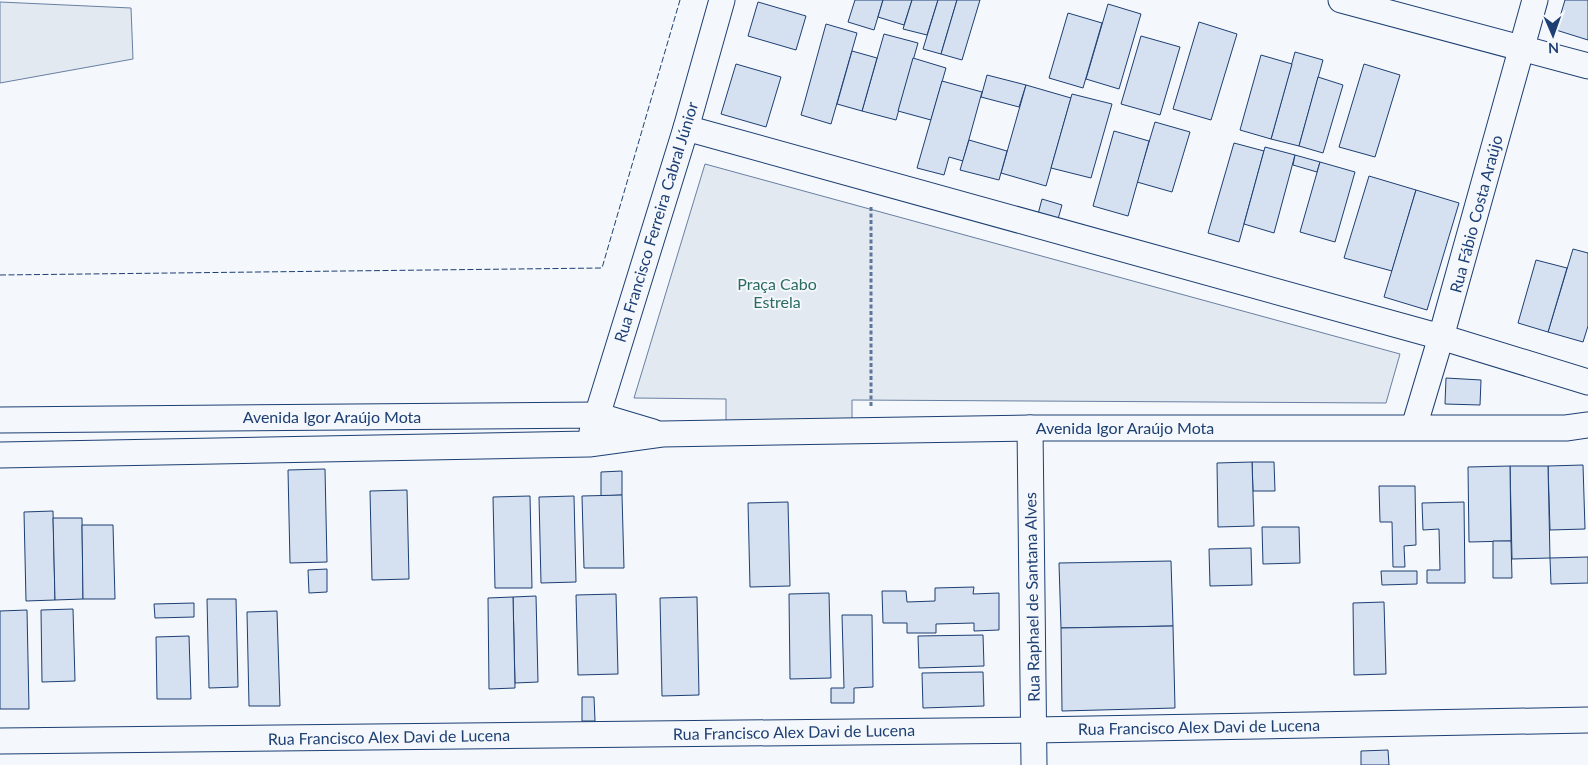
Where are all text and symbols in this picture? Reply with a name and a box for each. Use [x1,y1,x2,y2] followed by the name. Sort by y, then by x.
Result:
[1528,10,1578,60] north arrow
[1548,40,1559,57] text: N
[610,99,701,344] street label: Rua Francisco Ferreira Cabral Júnior
[1445,133,1506,295] street label: Rua Fábio Costa Araújo
[737,274,817,311] park label: Praça Cabo Estrela
[243,407,421,426] street label: Avenida Igor Araújo Mota
[1036,418,1214,437] street label: Avenida Igor Araújo Mota
[1020,492,1043,702] street label: Rua Raphael de Santana Alves
[1078,715,1320,738] street label: Rua Francisco Alex Davi de Lucena
[673,720,915,743] street label: Rua Francisco Alex Davi de Lucena
[268,725,510,748] street label: Rua Francisco Alex Davi de Lucena

